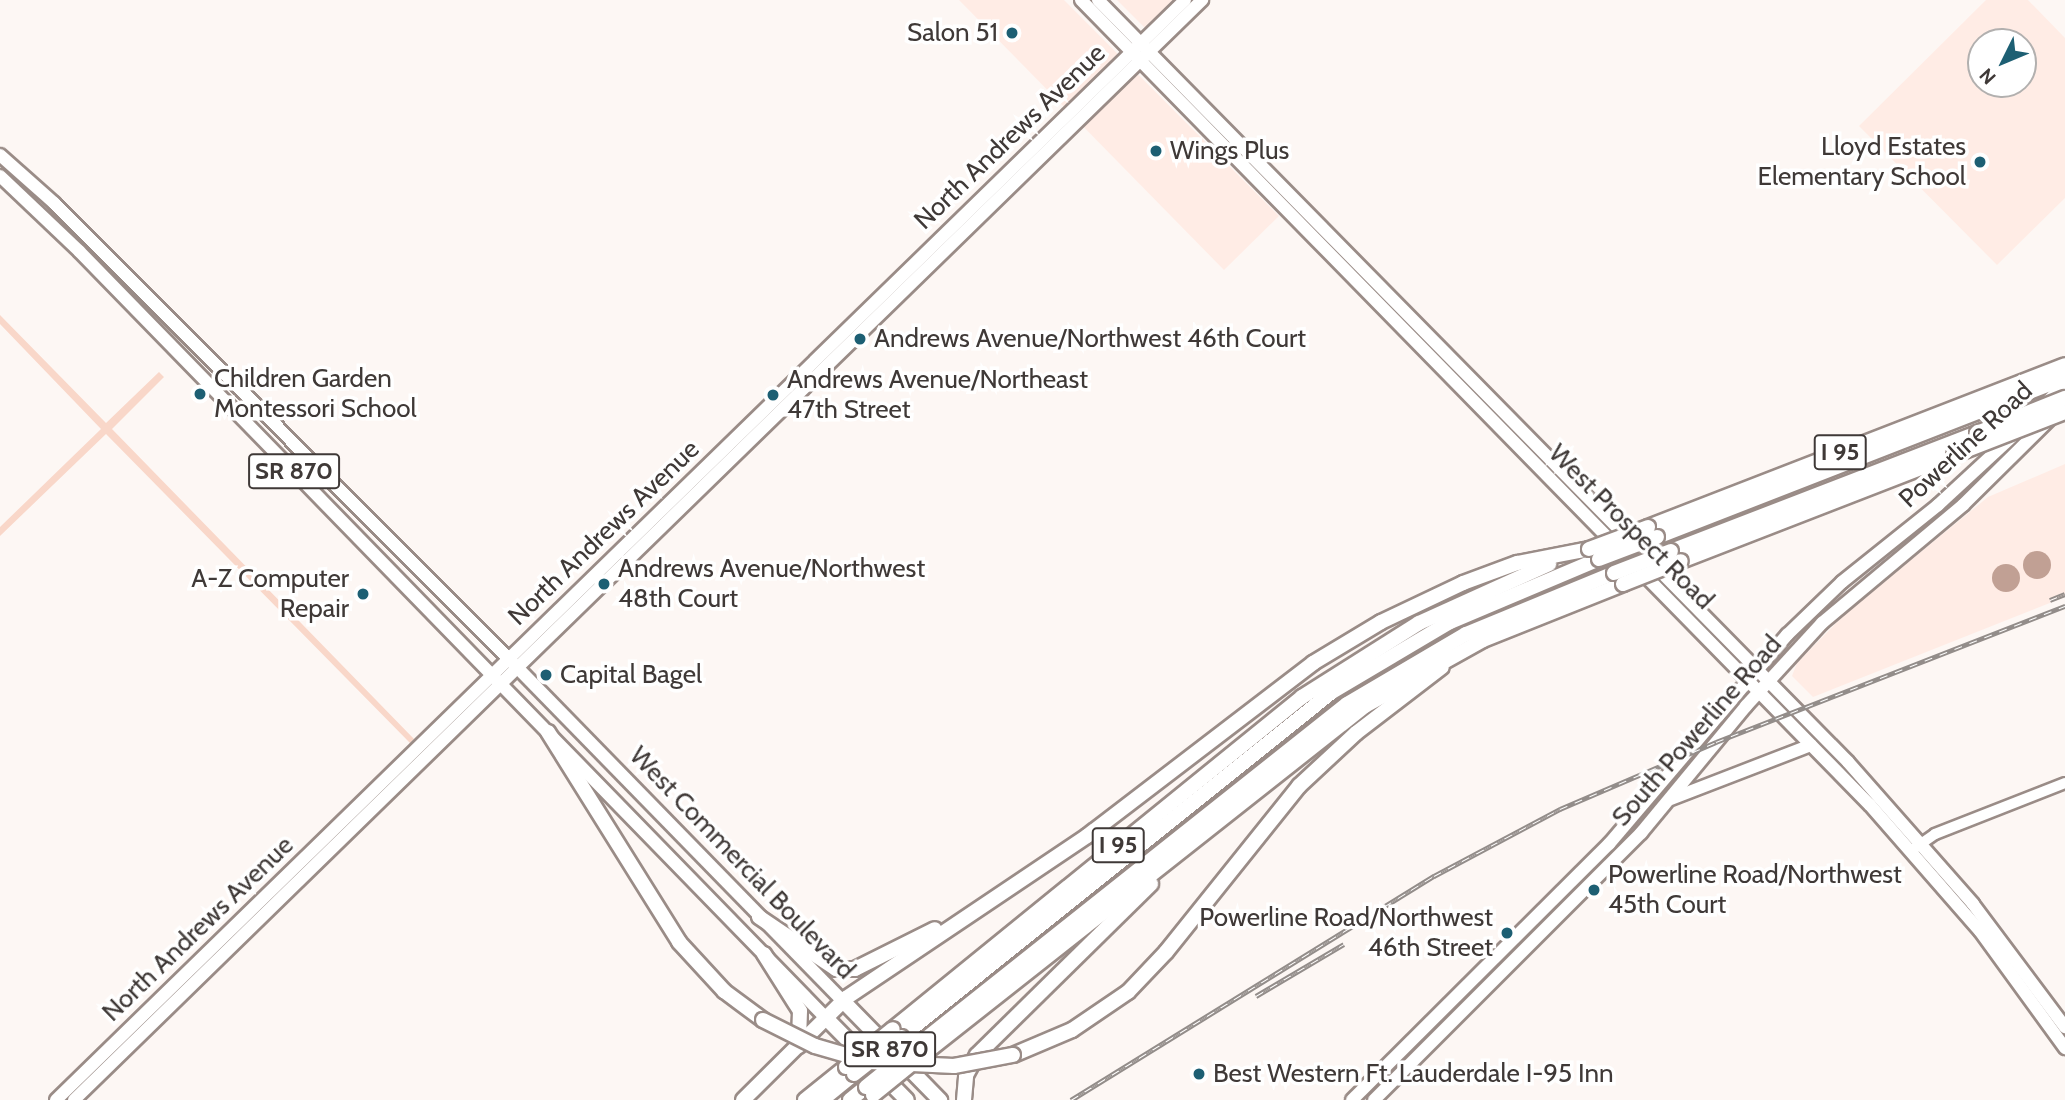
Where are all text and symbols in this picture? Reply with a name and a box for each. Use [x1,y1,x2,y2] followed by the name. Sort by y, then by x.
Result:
[907,17,998,49] place label: Salon 51
[1004,25,1020,41] marker: Salon 51
[1967,28,2037,98] north arrow
[908,38,1112,236] street label: North Andrews Avenue
[1975,64,2001,89] text: N
[1758,131,1966,192] place label: Lloyd Estates Elementary School
[1170,135,1289,167] place label: Wings Plus
[1148,143,1164,159] marker: Wings Plus
[1972,154,1988,170] marker: Lloyd Estates Elementary School
[874,323,1306,355] place label: Andrews Avenue/Northwest 46th Court
[852,331,868,347] marker: Andrews Avenue/Northwest 46th Court
[214,363,417,424] place label: Children Garden Montessori School
[787,364,1088,426] place label: Andrews Avenue/Northeast 47th Street
[1893,375,2039,515] street label: Powerline Road
[192,386,208,402] marker: Children Garden Montessori School
[765,387,781,403] marker: Andrews Avenue/Northeast 47th Street
[1812,432,1868,472] road number: I 95
[502,434,706,632] street label: North Andrews Avenue
[1542,438,1720,616] street label: West Prospect Road
[247,450,341,492] road number: SR 870
[618,553,925,614] place label: Andrews Avenue/Northwest 48th Court
[191,563,349,624] place label: A-Z Computer Repair
[596,576,612,592] marker: Andrews Avenue/Northwest 48th Court
[355,586,371,602] marker: A-Z Computer Repair
[1606,629,1788,833] street label: South Powerline Road
[560,659,702,691] place label: Capital Bagel
[538,667,554,683] marker: Capital Bagel
[623,740,861,986] street label: West Commercial Boulevard
[1090,824,1146,866] road number: I 95
[96,830,300,1028] street label: North Andrews Avenue
[1608,859,1902,920] place label: Powerline Road/Northwest 45th Court
[1586,882,1602,898] marker: Powerline Road/Northwest 45th Court
[1199,902,1493,964] place label: Powerline Road/Northwest 46th Street
[1499,925,1515,941] marker: Powerline Road/Northwest 46th Street
[843,1028,937,1070] road number: SR 870
[1213,1058,1613,1090] place label: Best Western Ft. Lauderdale I-95 Inn
[1191,1066,1207,1082] marker: Best Western Ft. Lauderdale I-95 Inn

